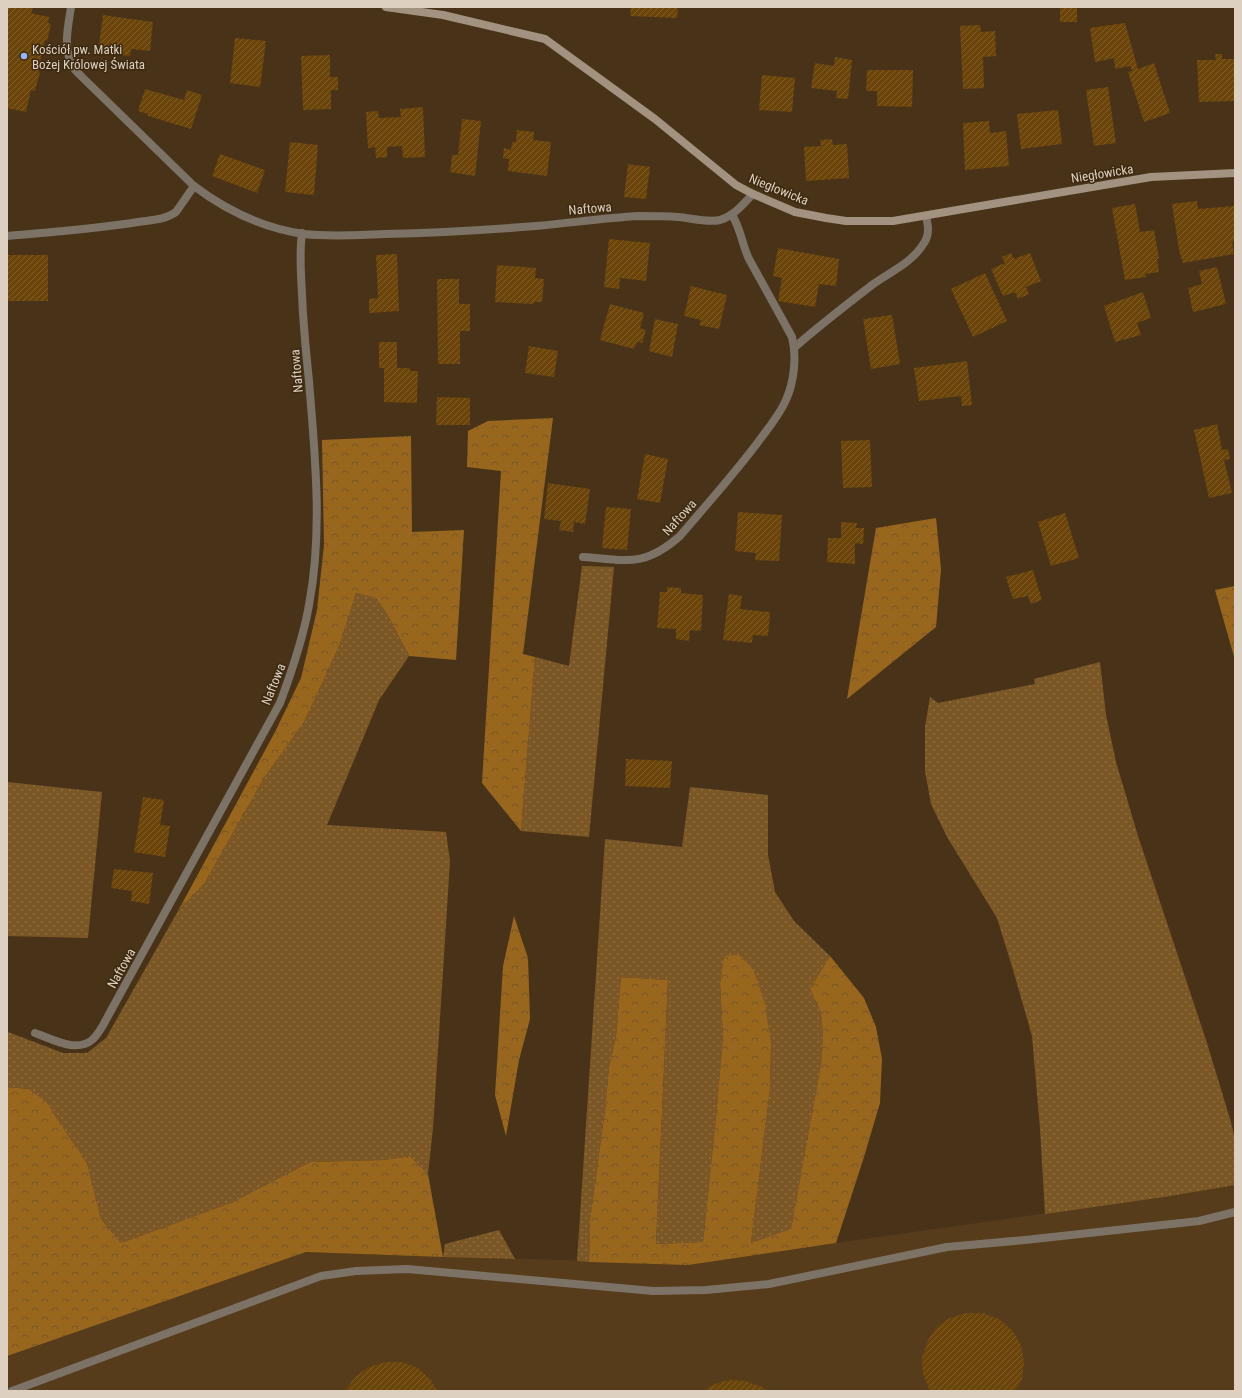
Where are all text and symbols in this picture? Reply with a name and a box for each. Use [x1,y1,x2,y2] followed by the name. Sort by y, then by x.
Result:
[32,42,145,72] place label: Kościół pw. Matki Bożej Królowej Świata
[19,51,29,61] marker: Kościół pw. Matki Bożej Królowej Świata
[1070,161,1134,186] street label: Niegłowicka
[747,171,811,208] street label: Niegłowicka
[568,199,612,218] street label: Naftowa
[287,349,306,393] street label: Naftowa
[659,496,699,538] street label: Naftowa
[258,661,289,707] street label: Naftowa
[104,946,138,991] street label: Naftowa

